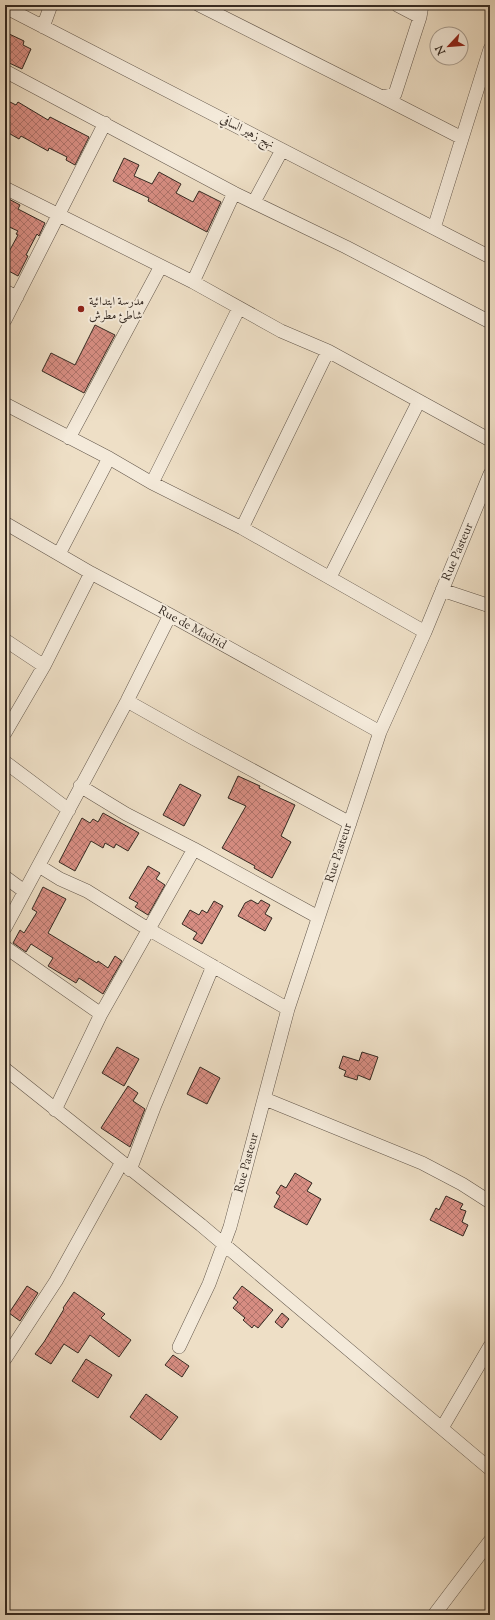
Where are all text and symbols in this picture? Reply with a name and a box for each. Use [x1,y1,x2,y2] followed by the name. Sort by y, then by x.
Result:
[429,26,469,66] north arrow
[432,42,450,58] text: N
[216,111,277,154] street label: نهج زهير السافي
[89,293,144,325] place label: مدرسة ابتدائية شاطئ مطرش
[76,304,86,314] marker: مدرسة ابتدائية شاطئ مطرش
[438,520,478,584] street label: Rue Pasteur
[154,602,230,654] street label: Rue de Madrid
[321,821,357,885] street label: Rue Pasteur
[230,1131,264,1195] street label: Rue Pasteur

